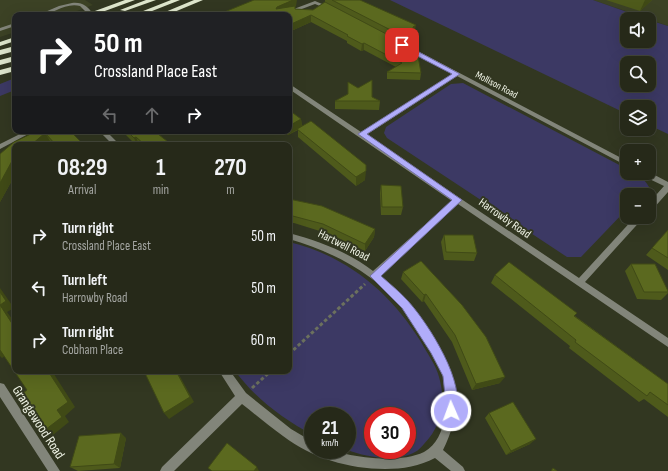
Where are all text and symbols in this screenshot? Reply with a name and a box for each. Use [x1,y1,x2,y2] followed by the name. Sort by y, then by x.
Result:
[620,12,656,224] map controls
[620,12,656,48] button: sound
[94,27,143,60] text: 50 m
[28,28,80,80] icon: right
[385,28,419,62] pin
[391,34,413,56] icon: arrive
[620,56,656,92] button: search
[94,61,217,82] text: Crossland Place East
[473,69,520,101] street label: Mollison Road
[620,100,656,136] button: layers
[99,104,121,126] icon: left
[141,104,163,126] icon: ahead
[183,104,205,126] icon: right
[620,144,656,180] button: +
[57,153,107,182] text: 08:29
[156,153,166,182] text: 1
[214,153,247,182] text: 270
[68,182,96,198] text: Arrival
[153,182,169,198] text: min
[226,182,235,198] text: m
[620,188,656,224] button: −
[476,195,534,242] street label: Harrowby Road
[62,219,114,238] text: Turn right
[28,225,50,247] icon: right
[315,226,372,265] street label: Hartwell Road
[251,227,276,246] text: 50 m
[62,238,151,254] text: Crossland Place East
[62,271,107,290] text: Turn left
[28,277,50,299] icon: left
[251,279,276,298] text: 50 m
[62,290,128,306] text: Harrowby Road
[62,323,114,342] text: Turn right
[28,329,50,351] icon: right
[251,331,276,350] text: 60 m
[62,342,123,358] text: Cobham Place
[9,382,69,462] street label: Grangewood Road
[430,390,472,432] position arrow
[364,407,416,459] speed limit sign: 30
[322,416,338,440] text: 21
[321,437,339,449] text: km/h

